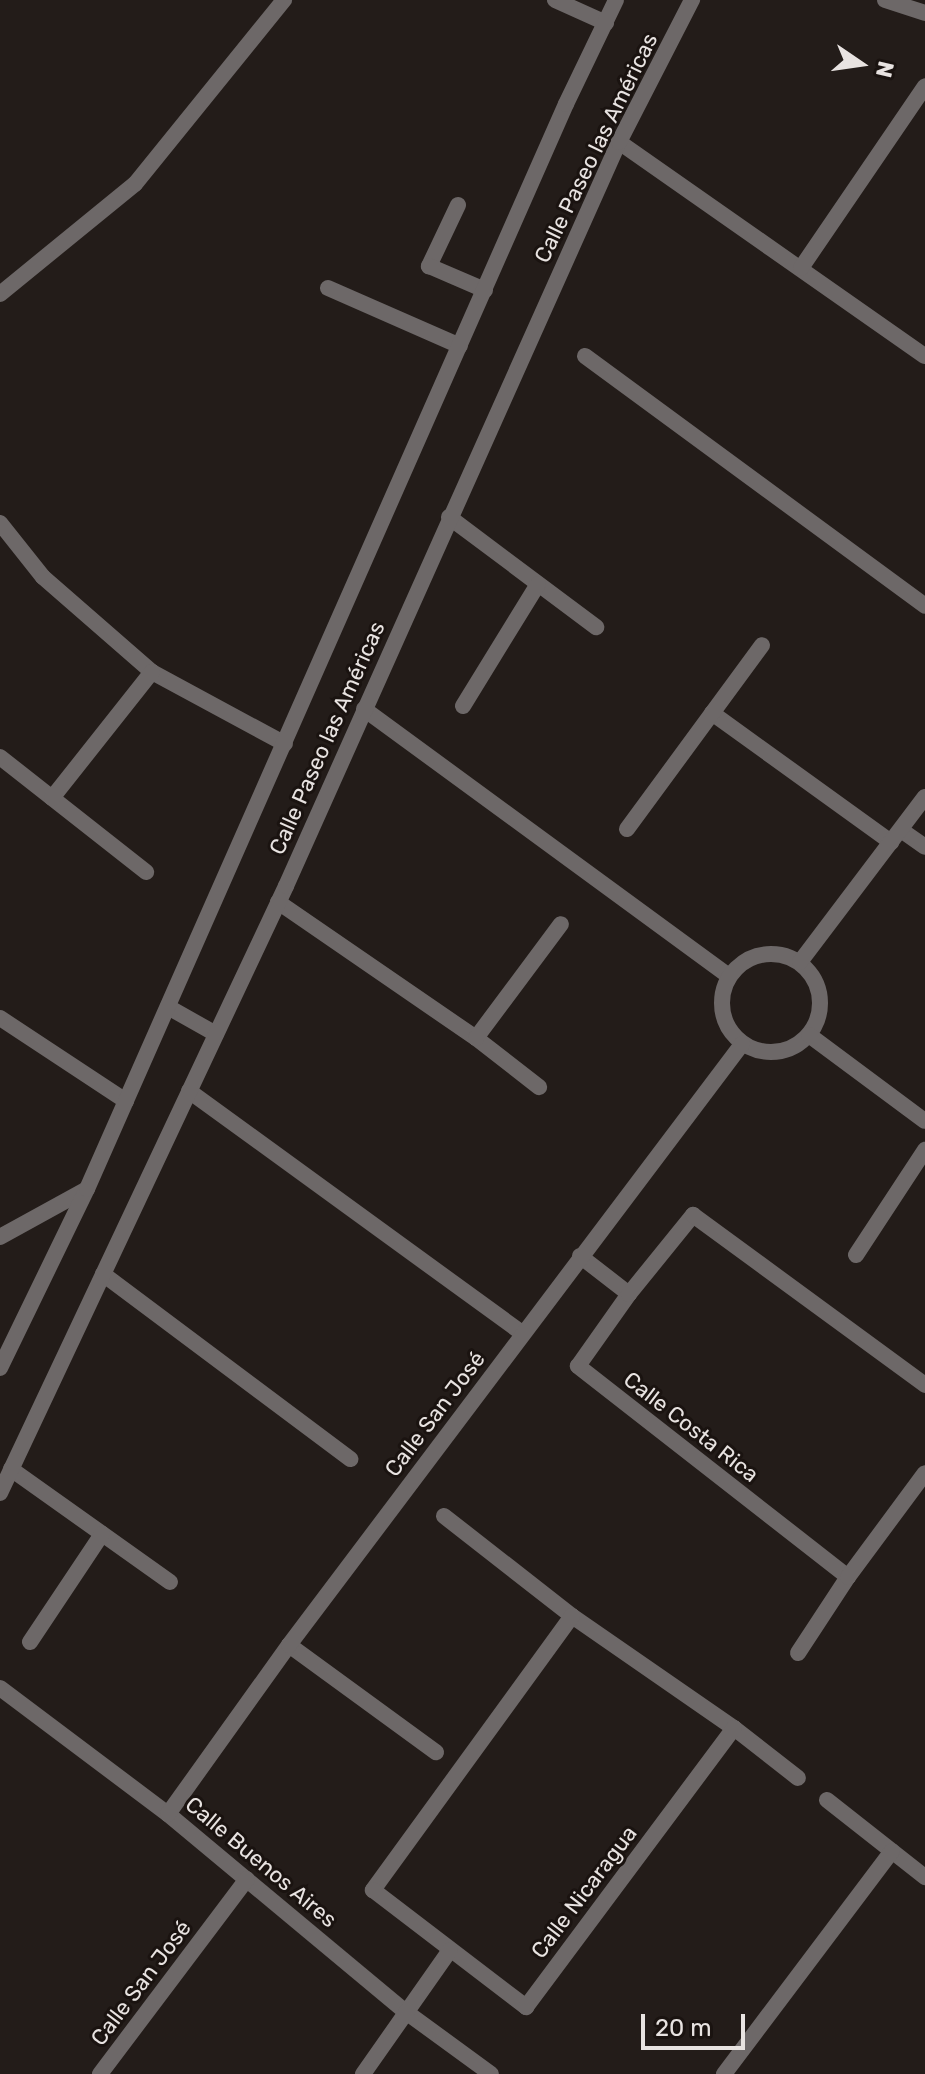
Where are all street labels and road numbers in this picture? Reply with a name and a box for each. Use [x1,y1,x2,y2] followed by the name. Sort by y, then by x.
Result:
[529,29,663,267] street label: Calle Paseo las Américas
[264,617,390,859] street label: Calle Paseo las Américas
[379,1346,491,1482] street label: Calle San José
[618,1366,764,1488] street label: Calle Costa Rica
[180,1791,342,1933] street label: Calle Buenos Aires
[526,1821,642,1963] street label: Calle Nicaragua
[85,1915,197,2051] street label: Calle San José

